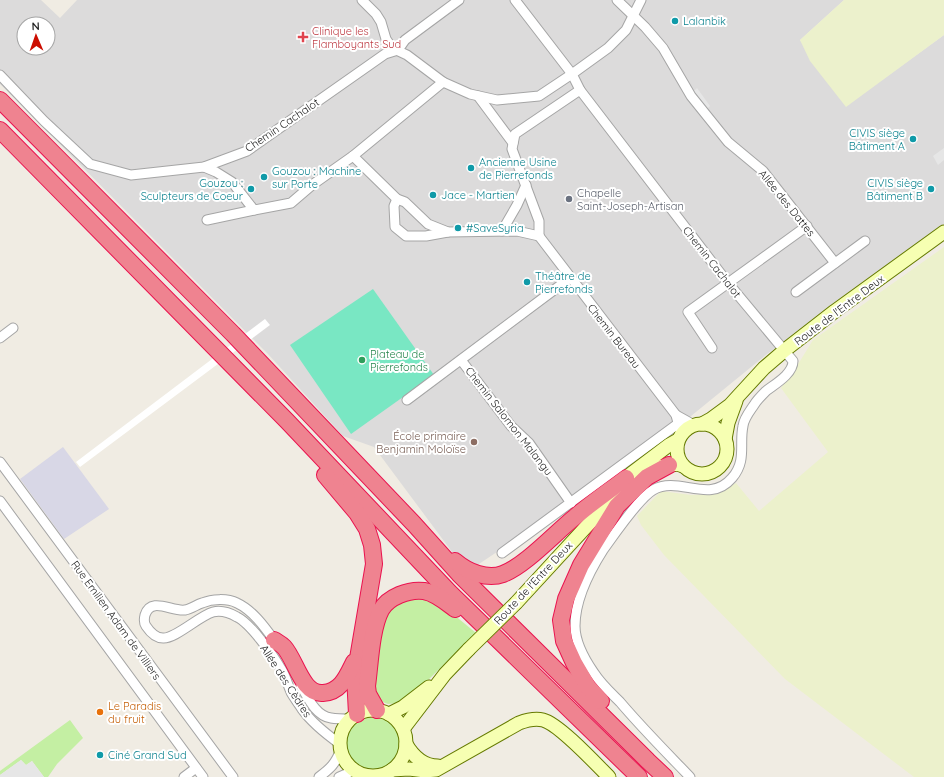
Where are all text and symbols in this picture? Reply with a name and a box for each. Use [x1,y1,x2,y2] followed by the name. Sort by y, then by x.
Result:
[683,14,726,28] place label: Lalanbik
[16,16,56,56] north arrow
[670,16,680,26] marker: Lalanbik
[31,19,40,33] text: N
[312,24,401,51] place label: Clinique les Flamboyants Sud
[297,31,309,43] marker: Clinique les Flamboyants Sud
[242,95,322,155] street label: Chemin Cachalot
[849,126,905,153] place label: CIVIS siège Bâtiment A
[908,134,918,144] marker: CIVIS siège Bâtiment A
[479,155,557,182] place label: Ancienne Usine de Pierrefonds
[466,163,476,173] marker: Ancienne Usine de Pierrefonds
[272,164,361,191] place label: Gouzou : Machine sur Porte
[756,167,818,239] street label: Allée des Dattes
[259,172,269,182] marker: Gouzou : Machine sur Porte
[141,176,244,203] place label: Gouzou : Sculpteurs de Coeur
[867,176,923,203] place label: CIVIS siège Bâtiment B
[246,184,256,194] marker: Gouzou : Sculpteurs de Coeur
[926,184,936,194] marker: CIVIS siège Bâtiment B
[577,186,684,213] place label: Chapelle Saint-Joseph-Artisan
[441,188,515,202] place label: Jace - Martien
[428,190,438,200] marker: Jace - Martien
[564,194,574,204] marker: Chapelle Saint-Joseph-Artisan
[466,221,524,235] place label: #SaveSyria
[453,223,463,233] marker: #SaveSyria
[680,224,744,301] street label: Chemin Cachalot
[535,269,593,296] place label: Théâtre de Pierrefonds
[791,272,887,348] street label: Route de l'Entre Deux
[522,277,532,287] marker: Théâtre de Pierrefonds
[585,301,643,371] street label: Chemin Bureau
[370,347,428,374] place label: Plateau de Pierrefonds
[357,355,367,365] marker: Plateau de Pierrefonds
[462,364,556,478] street label: Chemin Salomon Malangu
[376,429,466,456] place label: École primaire Benjamin Moloïse
[469,437,479,447] marker: École primaire Benjamin Moloïse
[491,538,575,628] street label: Route de l'Entre Deux
[68,558,164,682] street label: Rue Emilien Adam de Villiers
[257,642,315,720] street label: Allée des Cèdres
[108,699,161,726] place label: Le Paradis du fruit
[95,707,105,717] marker: Le Paradis du fruit
[108,748,187,762] place label: Ciné Grand Sud
[95,750,105,760] marker: Ciné Grand Sud

